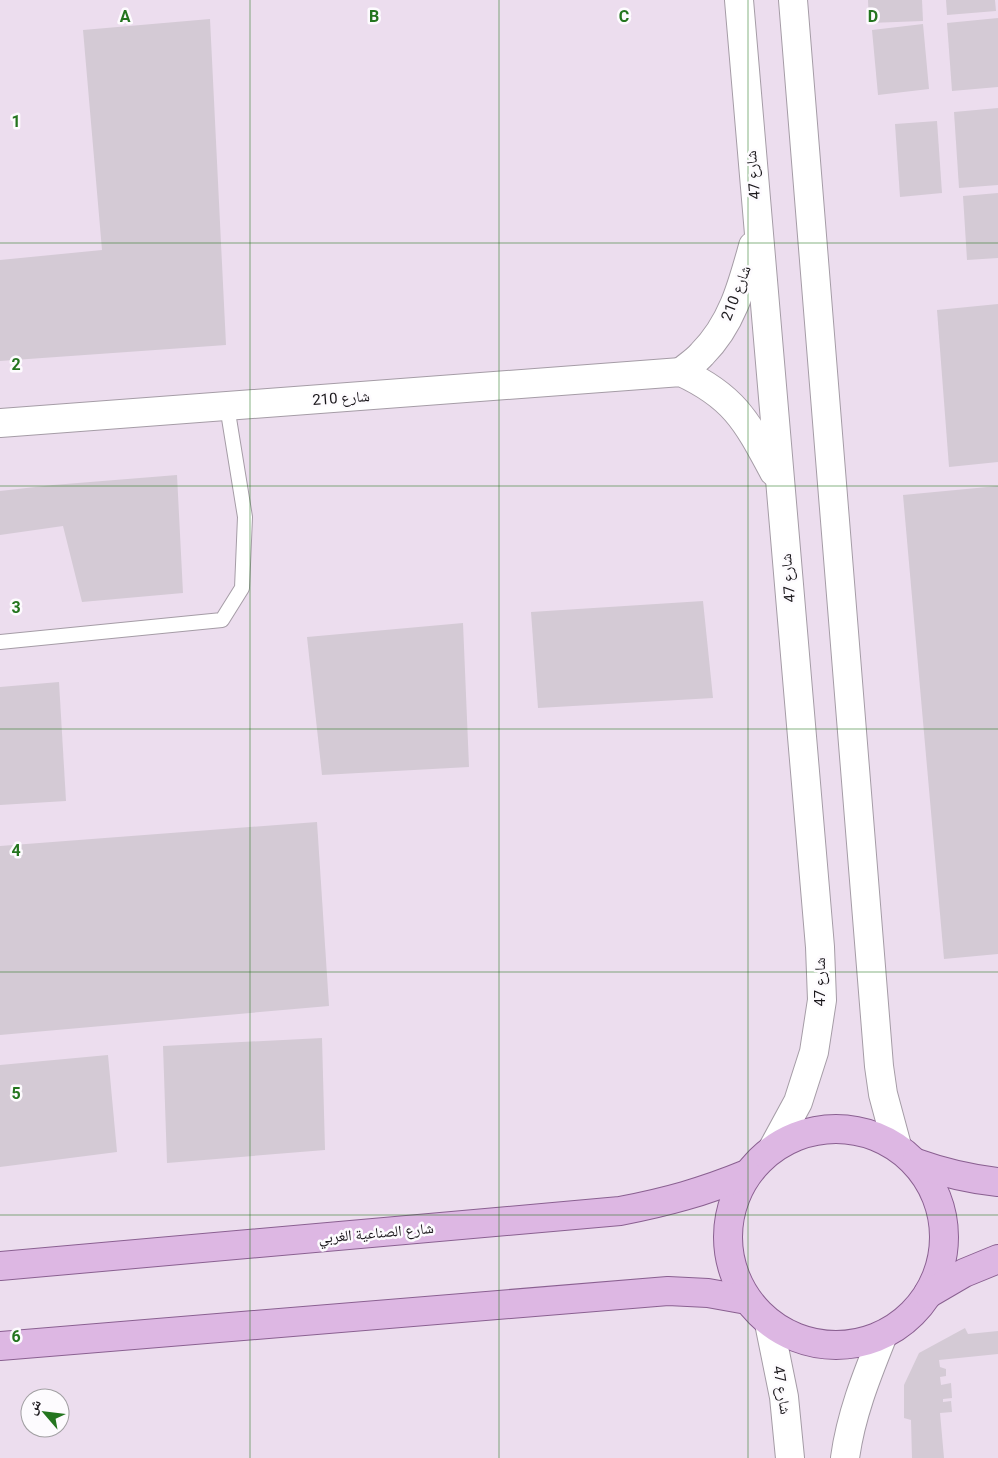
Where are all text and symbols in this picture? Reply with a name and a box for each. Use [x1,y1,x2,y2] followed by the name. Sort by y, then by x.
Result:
[120,7,131,26] text: A
[369,7,379,26] text: B
[619,7,629,26] text: C
[868,7,878,26] text: D
[11,112,21,131] text: 1
[742,150,765,200] street label: شارع 47
[717,263,756,323] street label: شارع 210
[11,355,21,374] text: 2
[312,387,371,410] street label: شارع 210
[777,553,800,603] street label: شارع 47
[11,598,21,617] text: 3
[11,841,21,860] text: 4
[811,957,830,1007] street label: شارع 47
[11,1084,21,1103] text: 5
[318,1219,435,1250] street label: شارع الصناعية الغربي
[11,1327,21,1346] text: 6
[768,1364,795,1416] street label: شارع 47
[20,1388,70,1438] north arrow
[23,1396,45,1418] text: ش

